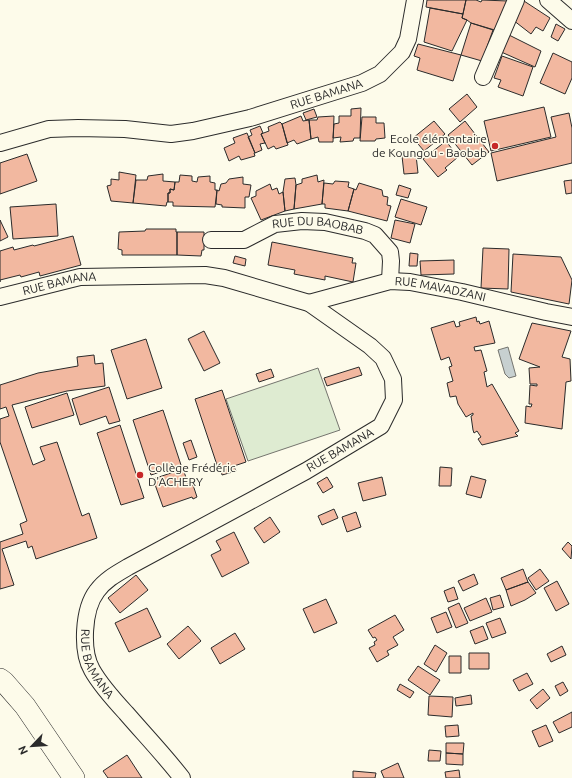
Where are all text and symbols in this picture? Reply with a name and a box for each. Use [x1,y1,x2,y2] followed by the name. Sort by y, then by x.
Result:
[288,76,364,111] street label: RUE BAMANA
[372,132,487,159] place label: Ecole élémentaire de Koungou - Baobab
[490,141,500,151] marker: Ecole élémentaire de Koungou - Baobab
[271,214,365,236] street label: RUE DU BAOBAB
[21,270,96,297] street label: RUE BAMANA
[394,274,487,303] street label: RUE MAVADZANI
[304,425,376,474] street label: RUE BAMANA
[148,461,236,488] place label: Collège Frédéric D'ACHERY
[135,470,145,480] marker: Collège Frédéric D'ACHERY
[79,629,117,701] street label: RUE BAMANA
[12,726,52,766] north arrow
[16,744,30,756] text: N

